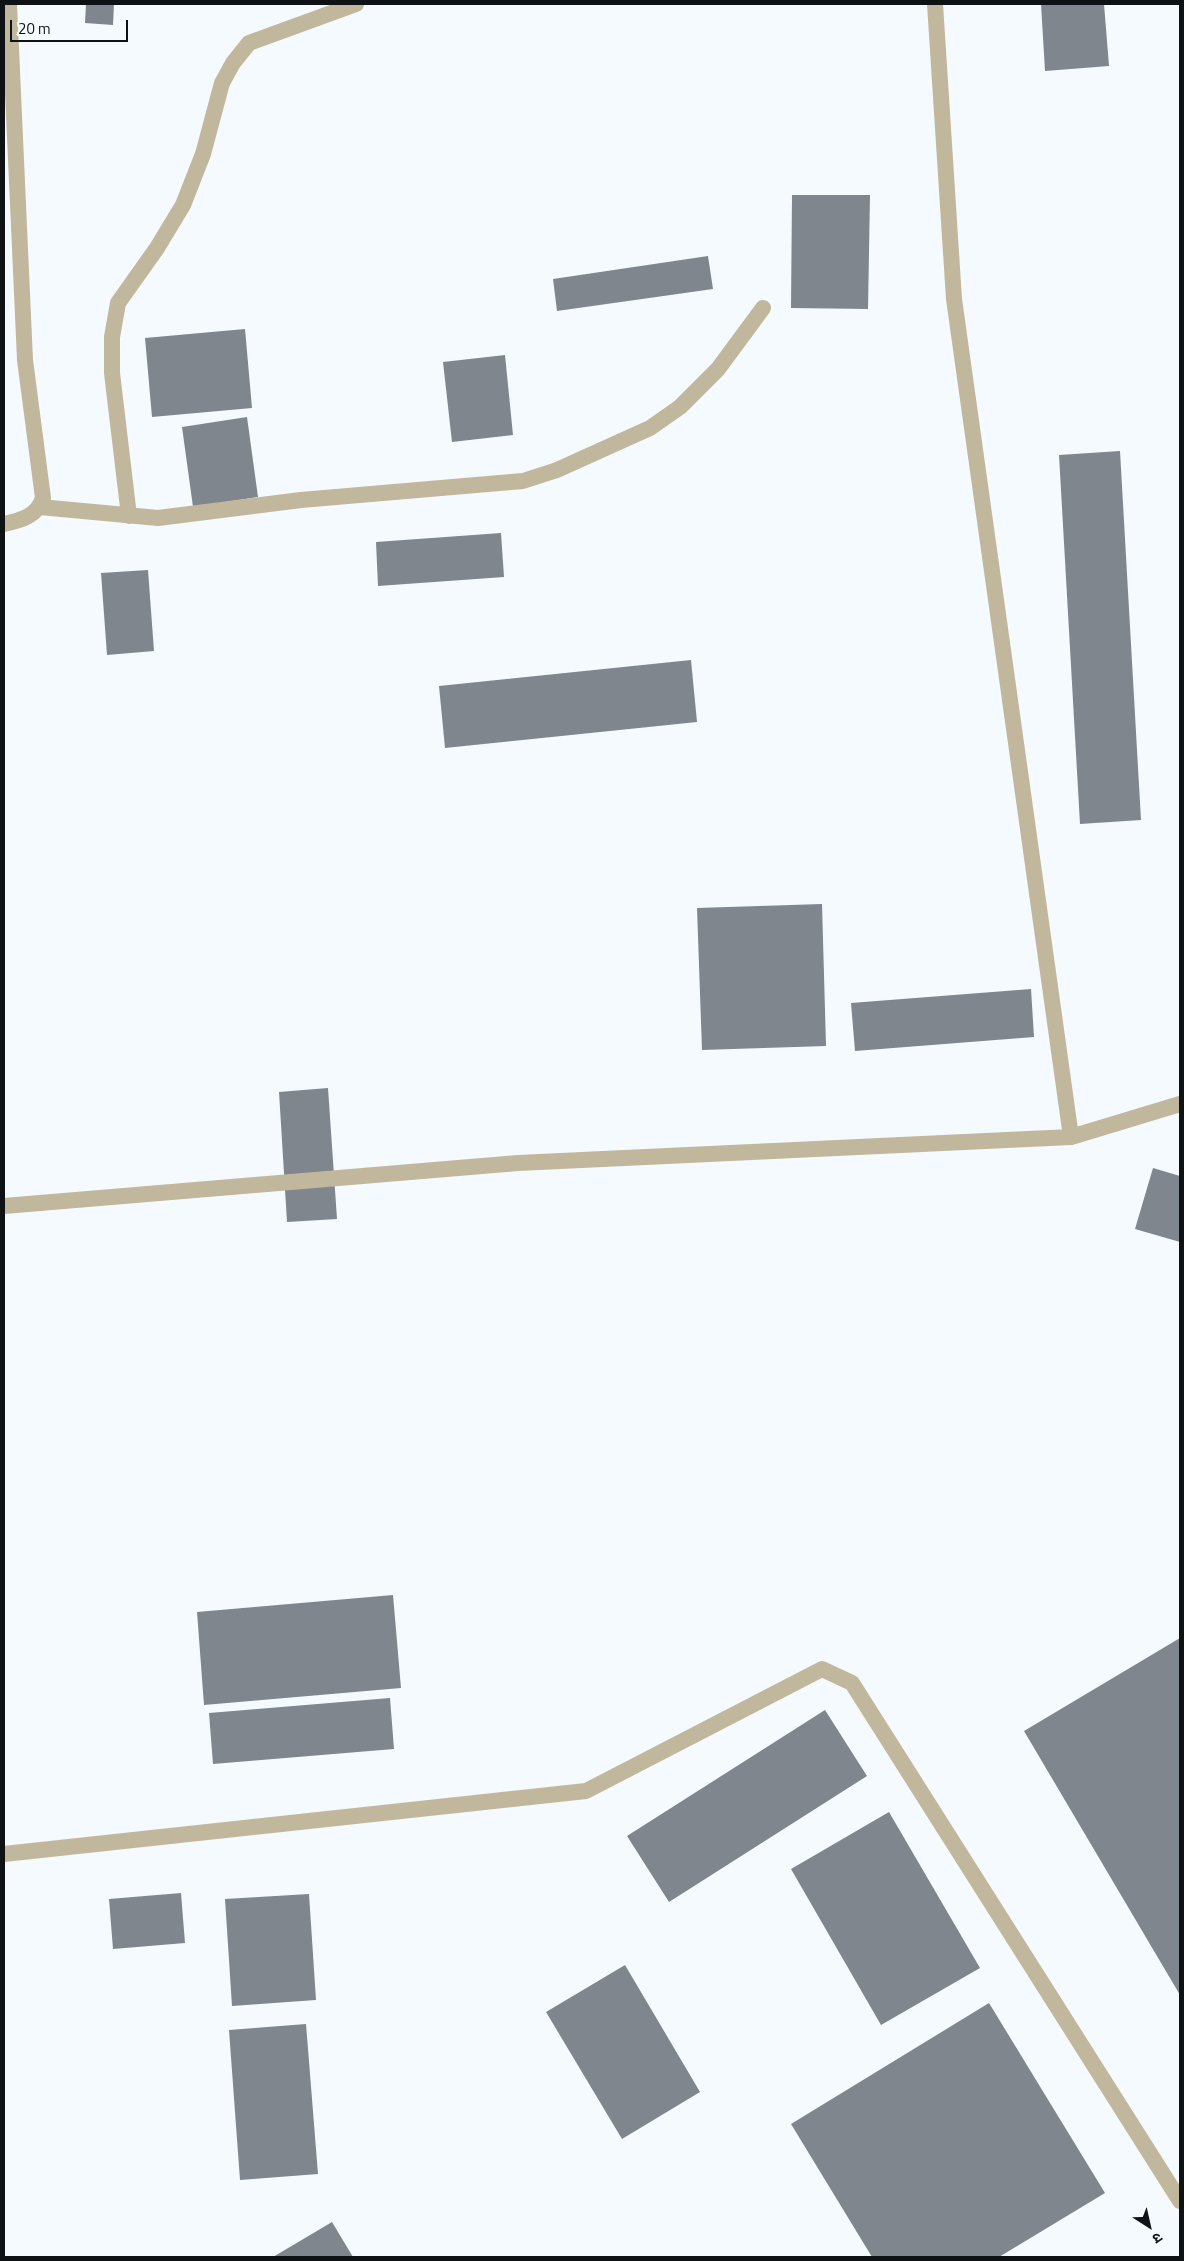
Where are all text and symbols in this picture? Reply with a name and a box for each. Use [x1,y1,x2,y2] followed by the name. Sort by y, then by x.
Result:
[12,10,130,42] scale bar
[18,17,51,40] text: 20 m
[1124,2201,1174,2251] north arrow
[1149,2228,1167,2250] text: उ

